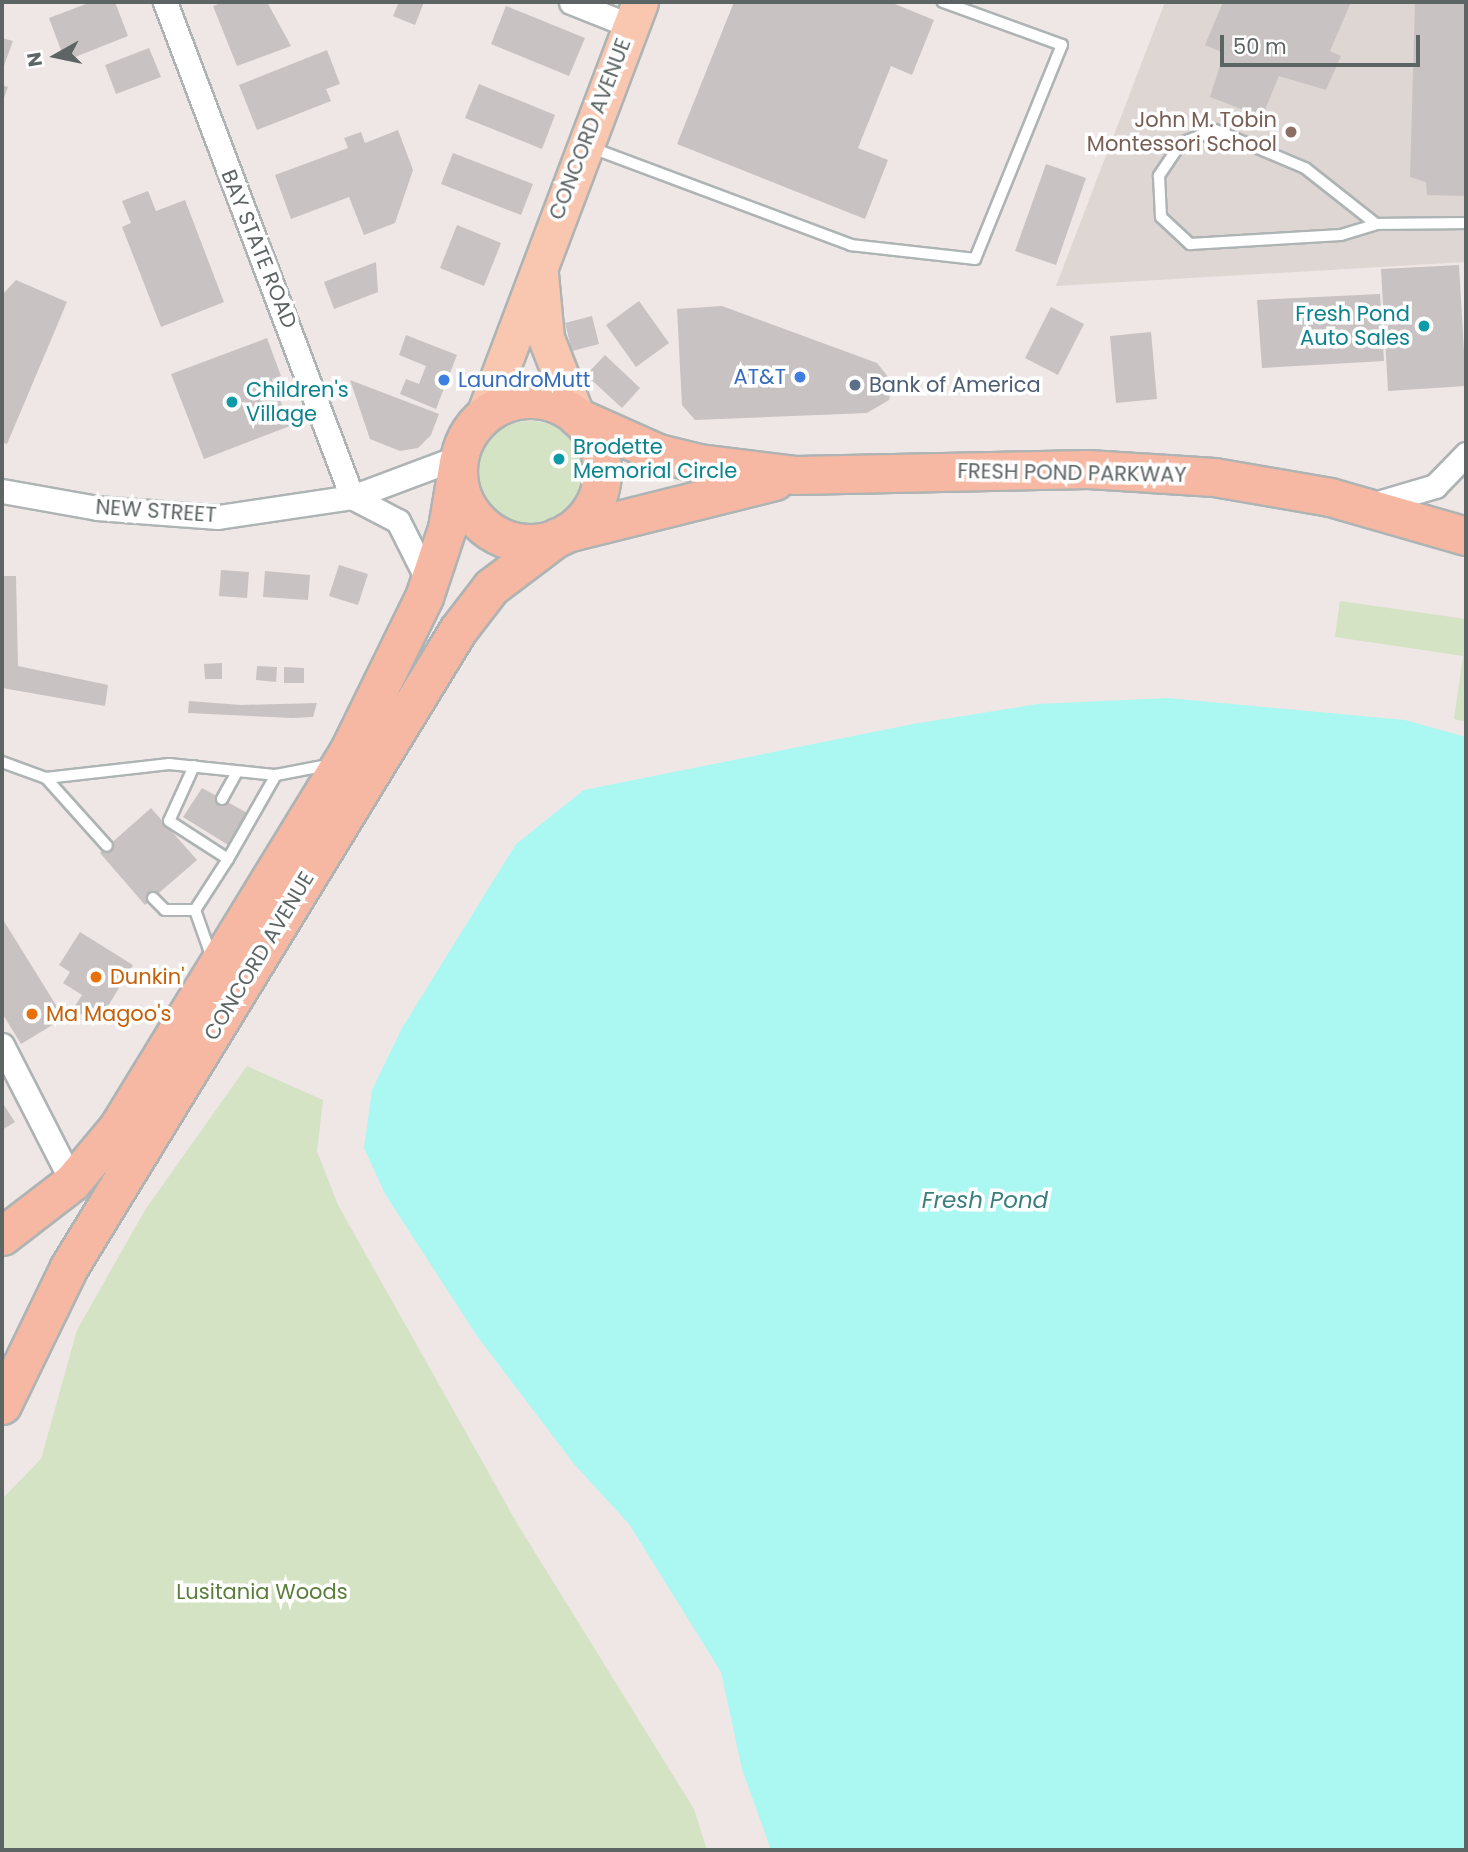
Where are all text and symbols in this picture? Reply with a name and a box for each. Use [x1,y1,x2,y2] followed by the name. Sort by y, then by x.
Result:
[21,21,91,91] north arrow
[1223,21,1422,65] scale bar
[1233,32,1287,61] text: 50 m
[544,35,636,223] street label: CONCORD AVENUE
[20,50,49,69] text: N
[1087,107,1277,157] place label: John M. Tobin Montessori School
[1283,124,1299,140] marker: John M. Tobin Montessori School
[216,166,302,332] street label: BAY STATE ROAD
[1295,301,1410,351] place label: Fresh Pond Auto Sales
[1416,318,1432,334] marker: Fresh Pond Auto Sales
[734,364,786,390] place label: AT&T
[458,367,590,393] place label: LaundroMutt
[792,369,808,385] marker: AT&T
[436,372,452,388] marker: LaundroMutt
[869,372,1041,398] place label: Bank of America
[246,377,349,427] place label: Children's Village
[847,377,863,393] marker: Bank of America
[224,394,240,410] marker: Children's Village
[573,434,737,484] place label: Brodette Memorial Circle
[551,451,567,467] marker: Brodette Memorial Circle
[957,458,1187,488] street label: FRESH POND PARKWAY
[95,494,217,528] street label: NEW STREET
[199,867,319,1045] street label: CONCORD AVENUE
[110,964,184,990] place label: Dunkin'
[88,969,104,985] marker: Dunkin'
[46,1001,172,1027] place label: Ma Magoo's
[24,1006,40,1022] marker: Ma Magoo's
[922,1186,1048,1214] water label: Fresh Pond
[176,1579,348,1605] park label: Lusitania Woods

